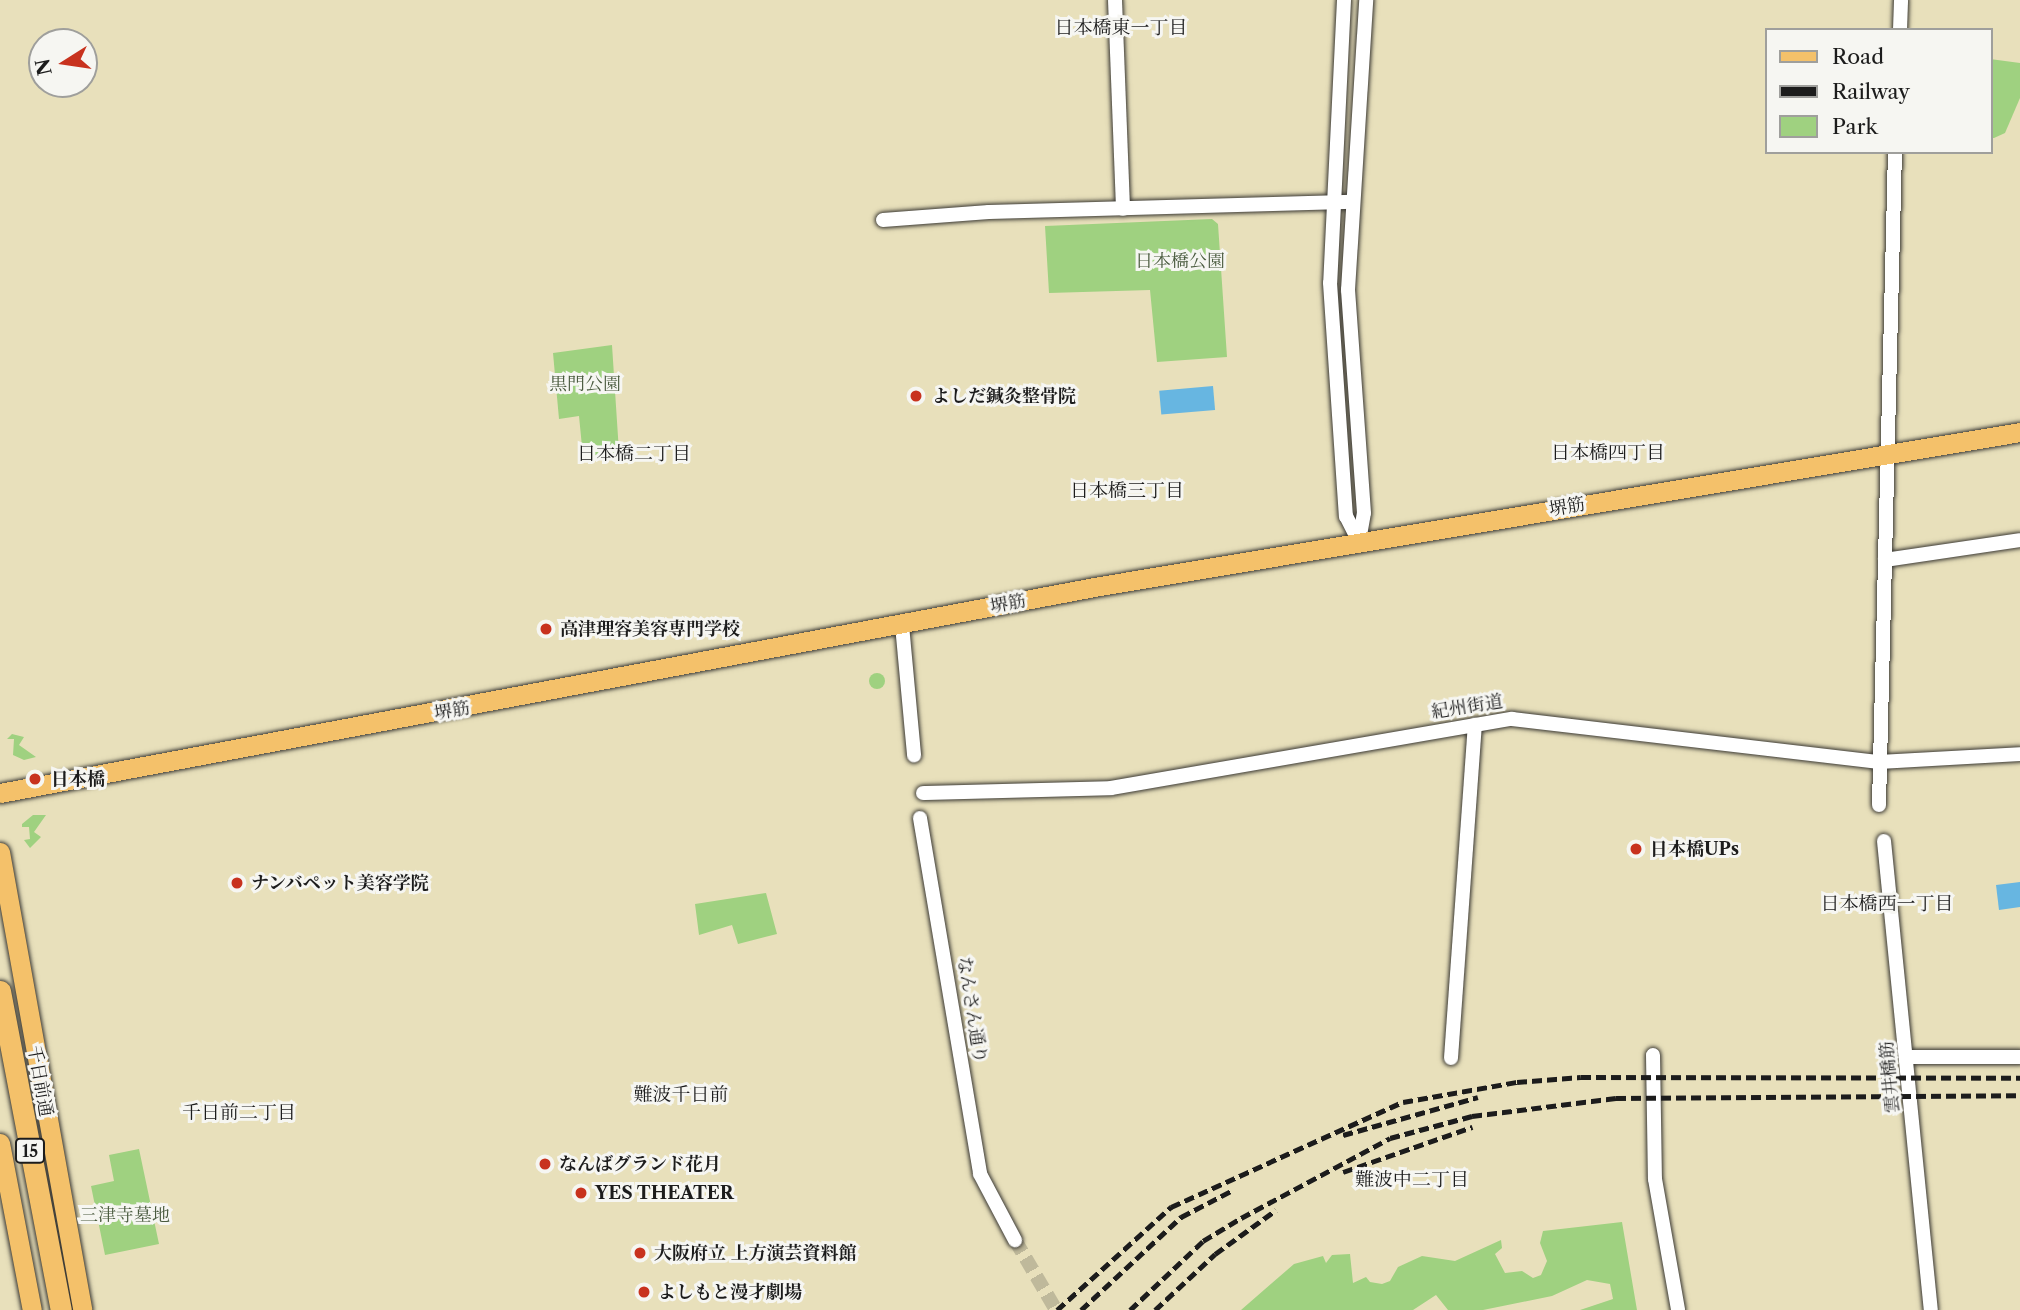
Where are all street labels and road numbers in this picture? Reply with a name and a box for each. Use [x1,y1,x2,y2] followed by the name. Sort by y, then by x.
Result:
[1547,493,1587,521] street label: 堺筋
[988,590,1028,618] street label: 堺筋
[1430,691,1504,723] street label: 紀州街道
[432,697,472,725] street label: 堺筋
[953,955,991,1065] street label: なんさん通り
[1876,1040,1904,1114] street label: 雲井橋筋
[23,1044,57,1118] street label: 千日前通
[14,1138,46,1163] road number: 15

